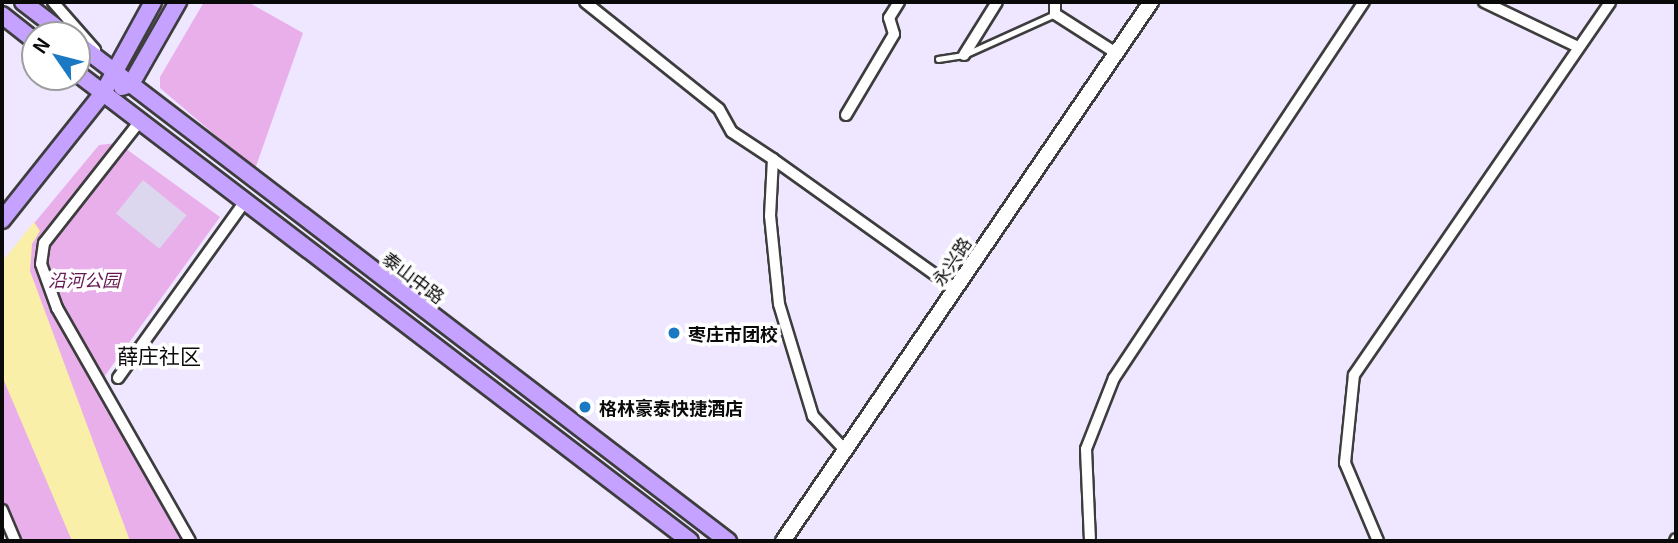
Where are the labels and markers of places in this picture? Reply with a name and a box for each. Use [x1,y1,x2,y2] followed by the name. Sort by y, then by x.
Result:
[688,322,778,344] place label: 枣庄市团校
[666,325,682,341] marker: 枣庄市团校
[599,396,743,418] place label: 格林豪泰快捷酒店
[577,399,593,415] marker: 格林豪泰快捷酒店

